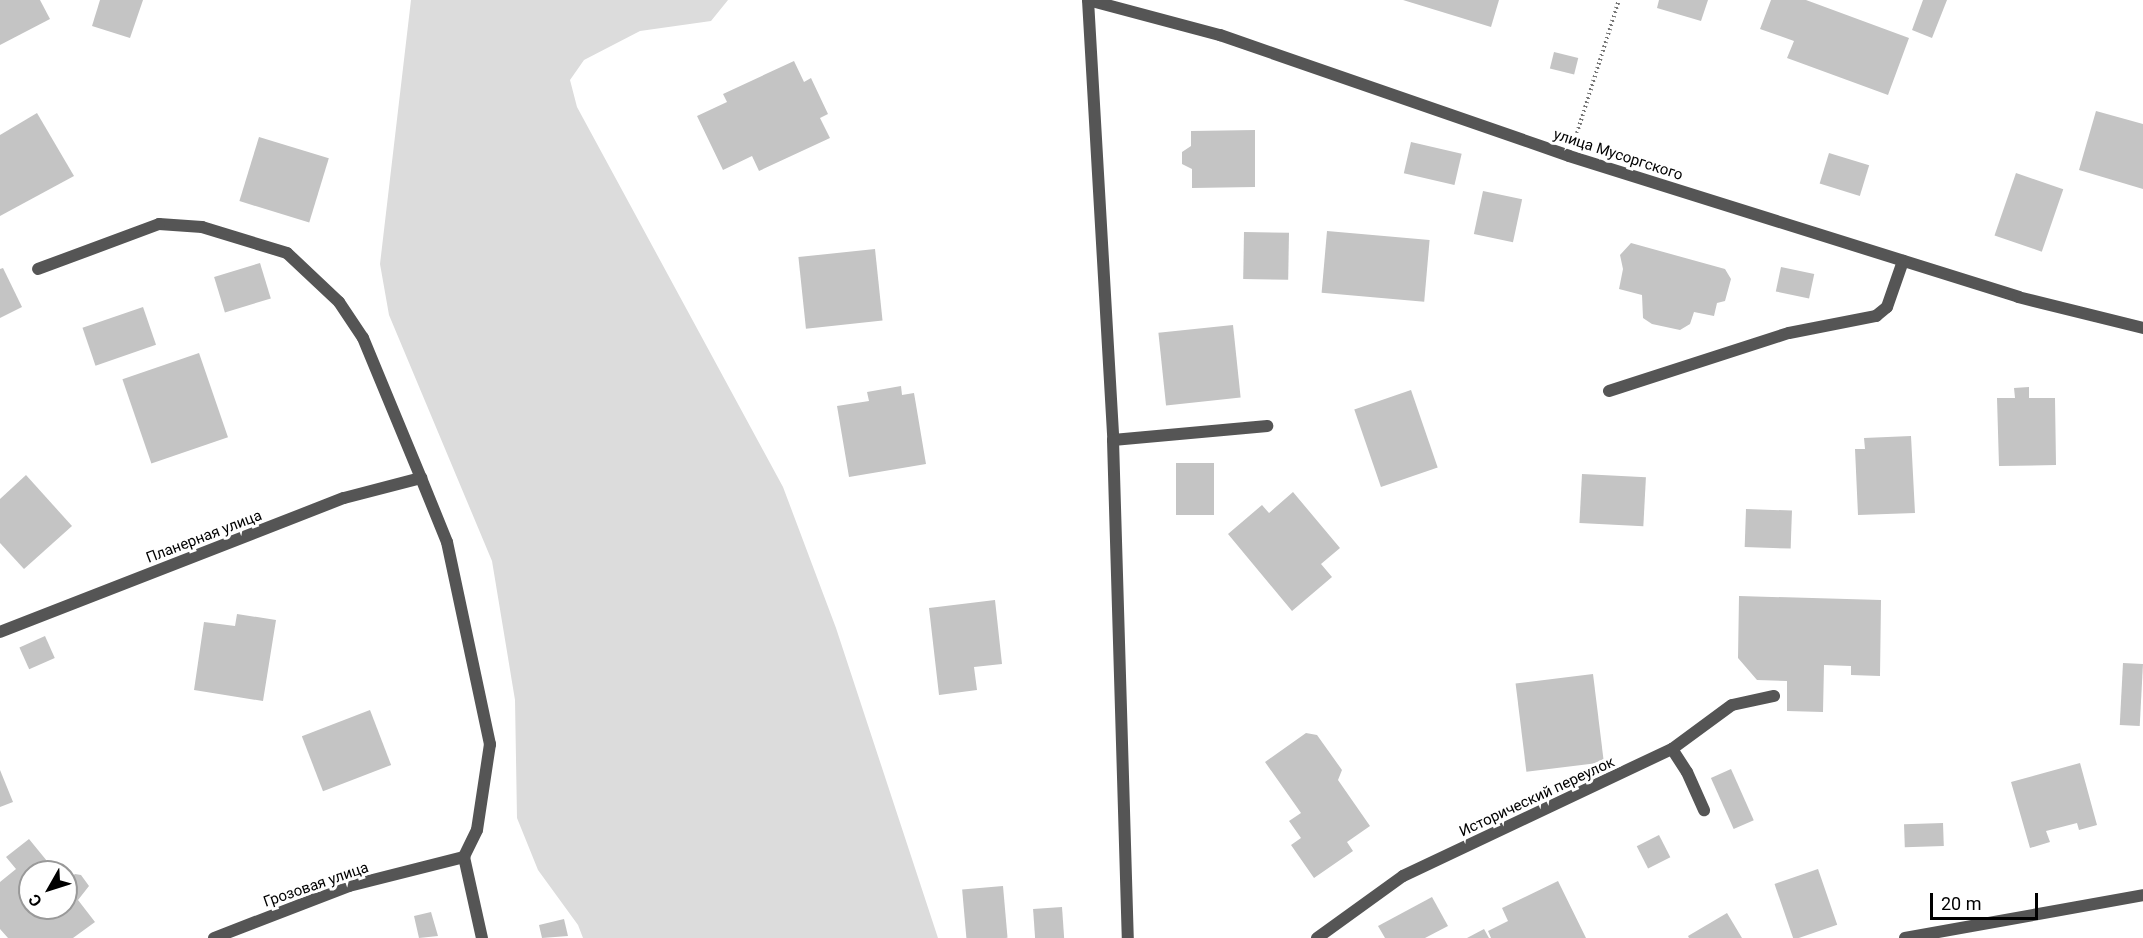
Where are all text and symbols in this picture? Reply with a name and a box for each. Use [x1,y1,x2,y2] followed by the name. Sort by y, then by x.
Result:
[1551,126,1685,184] street label: улица Мусоргского
[144,507,264,567] street label: Планерная улица
[1457,753,1617,841] street label: Исторический переулок
[261,859,371,911] street label: Грозовая улица
[18,860,78,920] north arrow
[1933,881,2041,919] scale bar
[25,890,46,910] text: С
[1941,893,1981,914] text: 20 m

